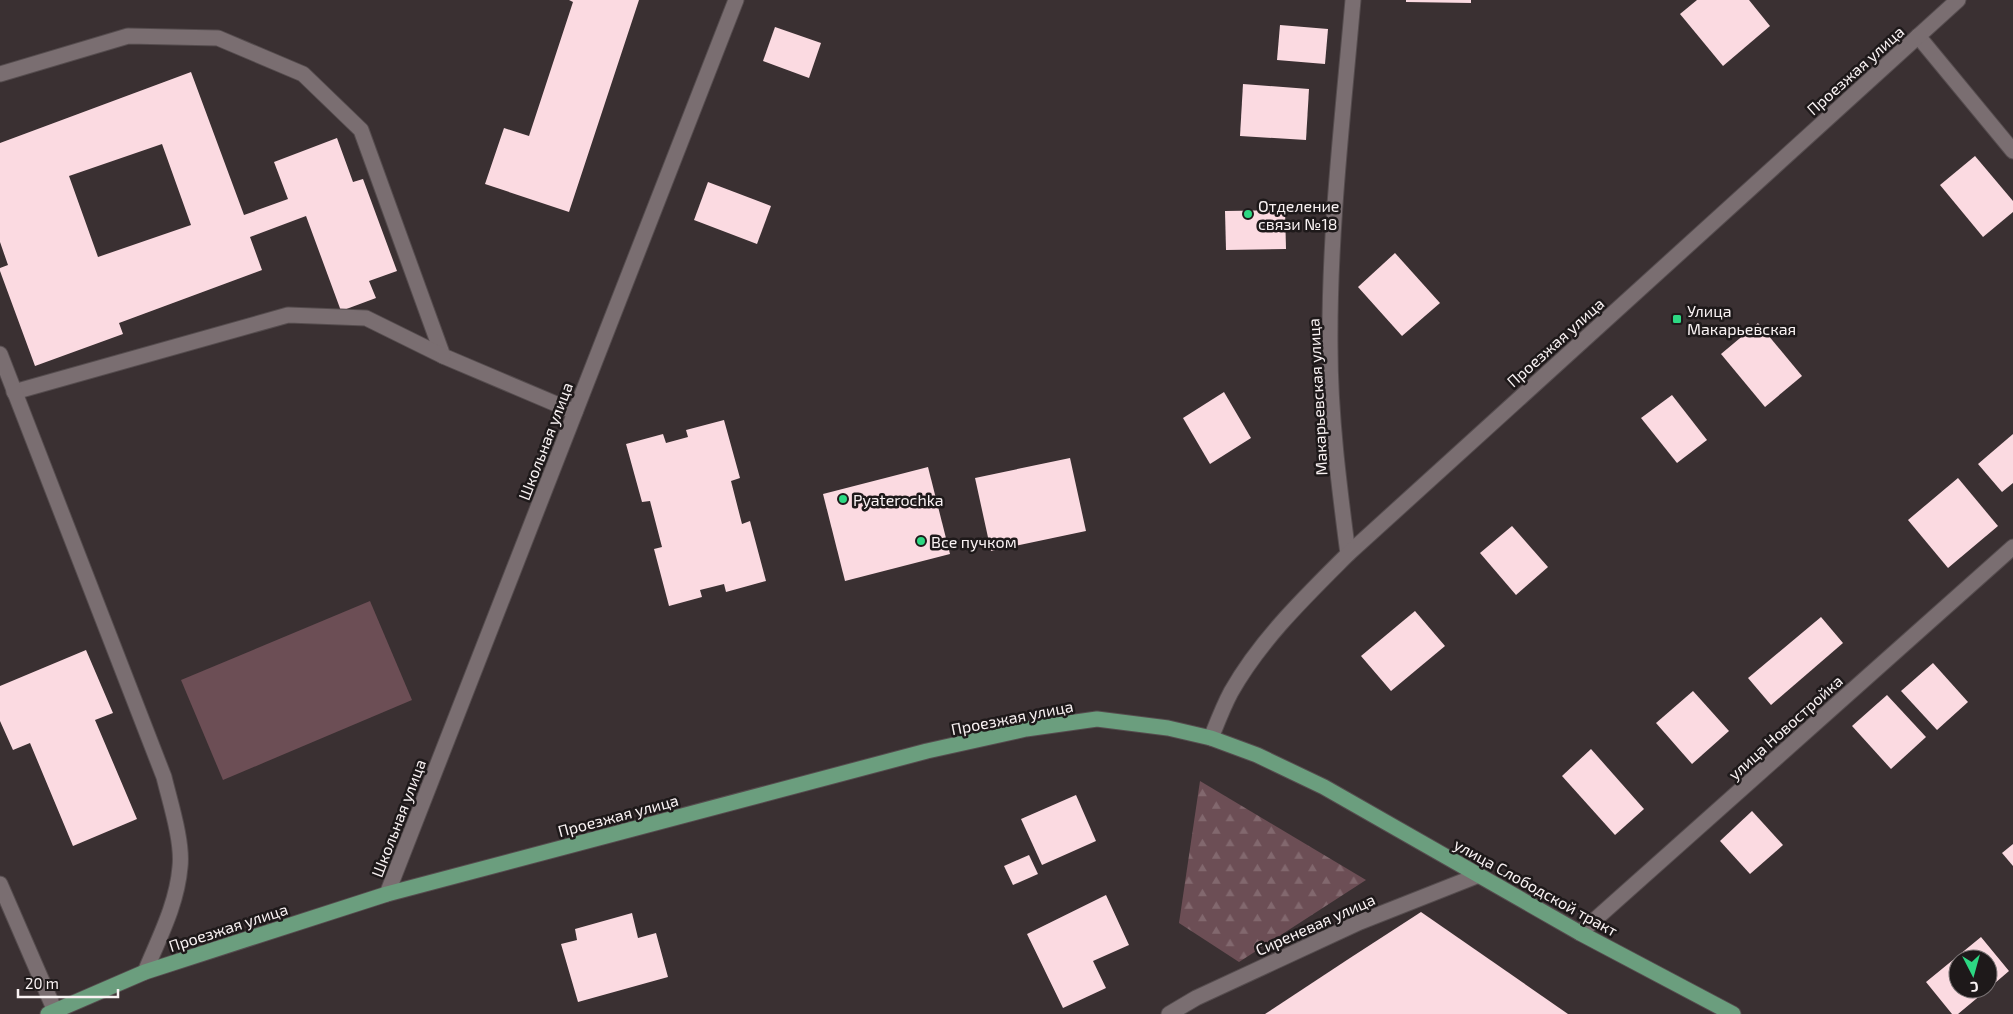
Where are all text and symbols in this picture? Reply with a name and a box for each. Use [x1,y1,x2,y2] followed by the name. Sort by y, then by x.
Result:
[1803,21,1908,119] street label: Проезжая улица
[1258,196,1339,233] place label: Отделение связи №18
[1242,208,1254,220] marker: Отделение связи №18
[1503,293,1608,391] street label: Проезжая улица
[1687,301,1796,338] place label: Улица Макарьевская
[1671,313,1683,325] marker: Улица Макарьевская
[1303,318,1332,476] street label: Макарьевская улица
[514,379,577,503] street label: Школьная улица
[853,490,944,509] place label: Pyaterochka
[837,493,849,505] marker: Pyaterochka
[931,532,1017,552] place label: Все пучком
[915,535,927,547] marker: Все пучком
[1724,671,1847,784] street label: улица Новостройка
[949,696,1075,739] street label: Проезжая улица
[367,756,430,880] street label: Школьная улица
[556,790,681,841] street label: Проезжая улица
[1451,834,1621,941] street label: улица Слободской тракт
[1252,889,1378,960] street label: Сиреневая улица
[166,899,290,956] street label: Проезжая улица
[1948,949,1998,999] north arrow
[18,966,118,998] scale bar
[25,974,59,992] text: 20 m
[1969,979,1979,996] text: С

